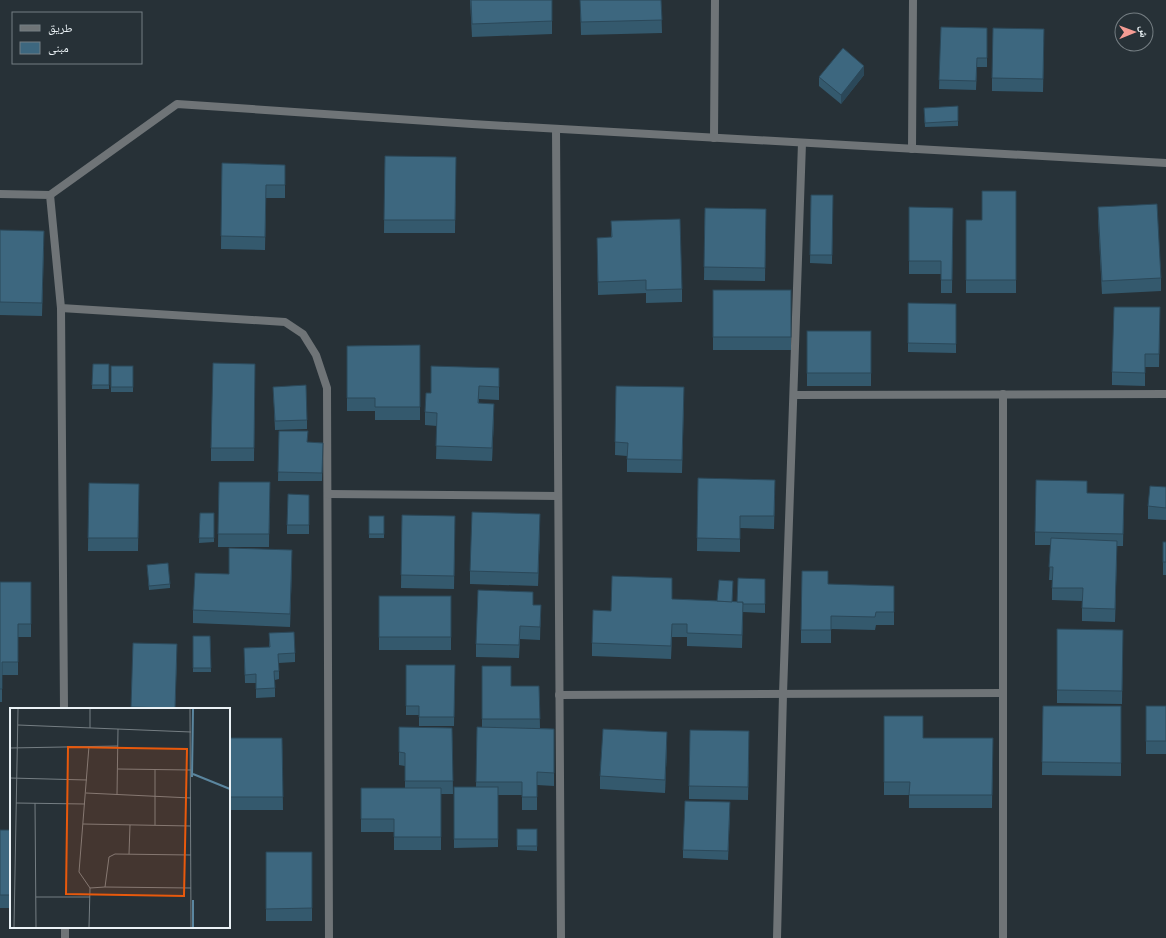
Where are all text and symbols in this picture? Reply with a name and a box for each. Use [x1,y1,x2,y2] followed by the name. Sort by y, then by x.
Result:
[12,12,142,64] legend
[1114,12,1154,52] north arrow
[48,22,73,35] text: طريق
[1136,26,1149,38] text: ش
[48,42,69,55] text: مبنى
[10,708,230,928] inset map

